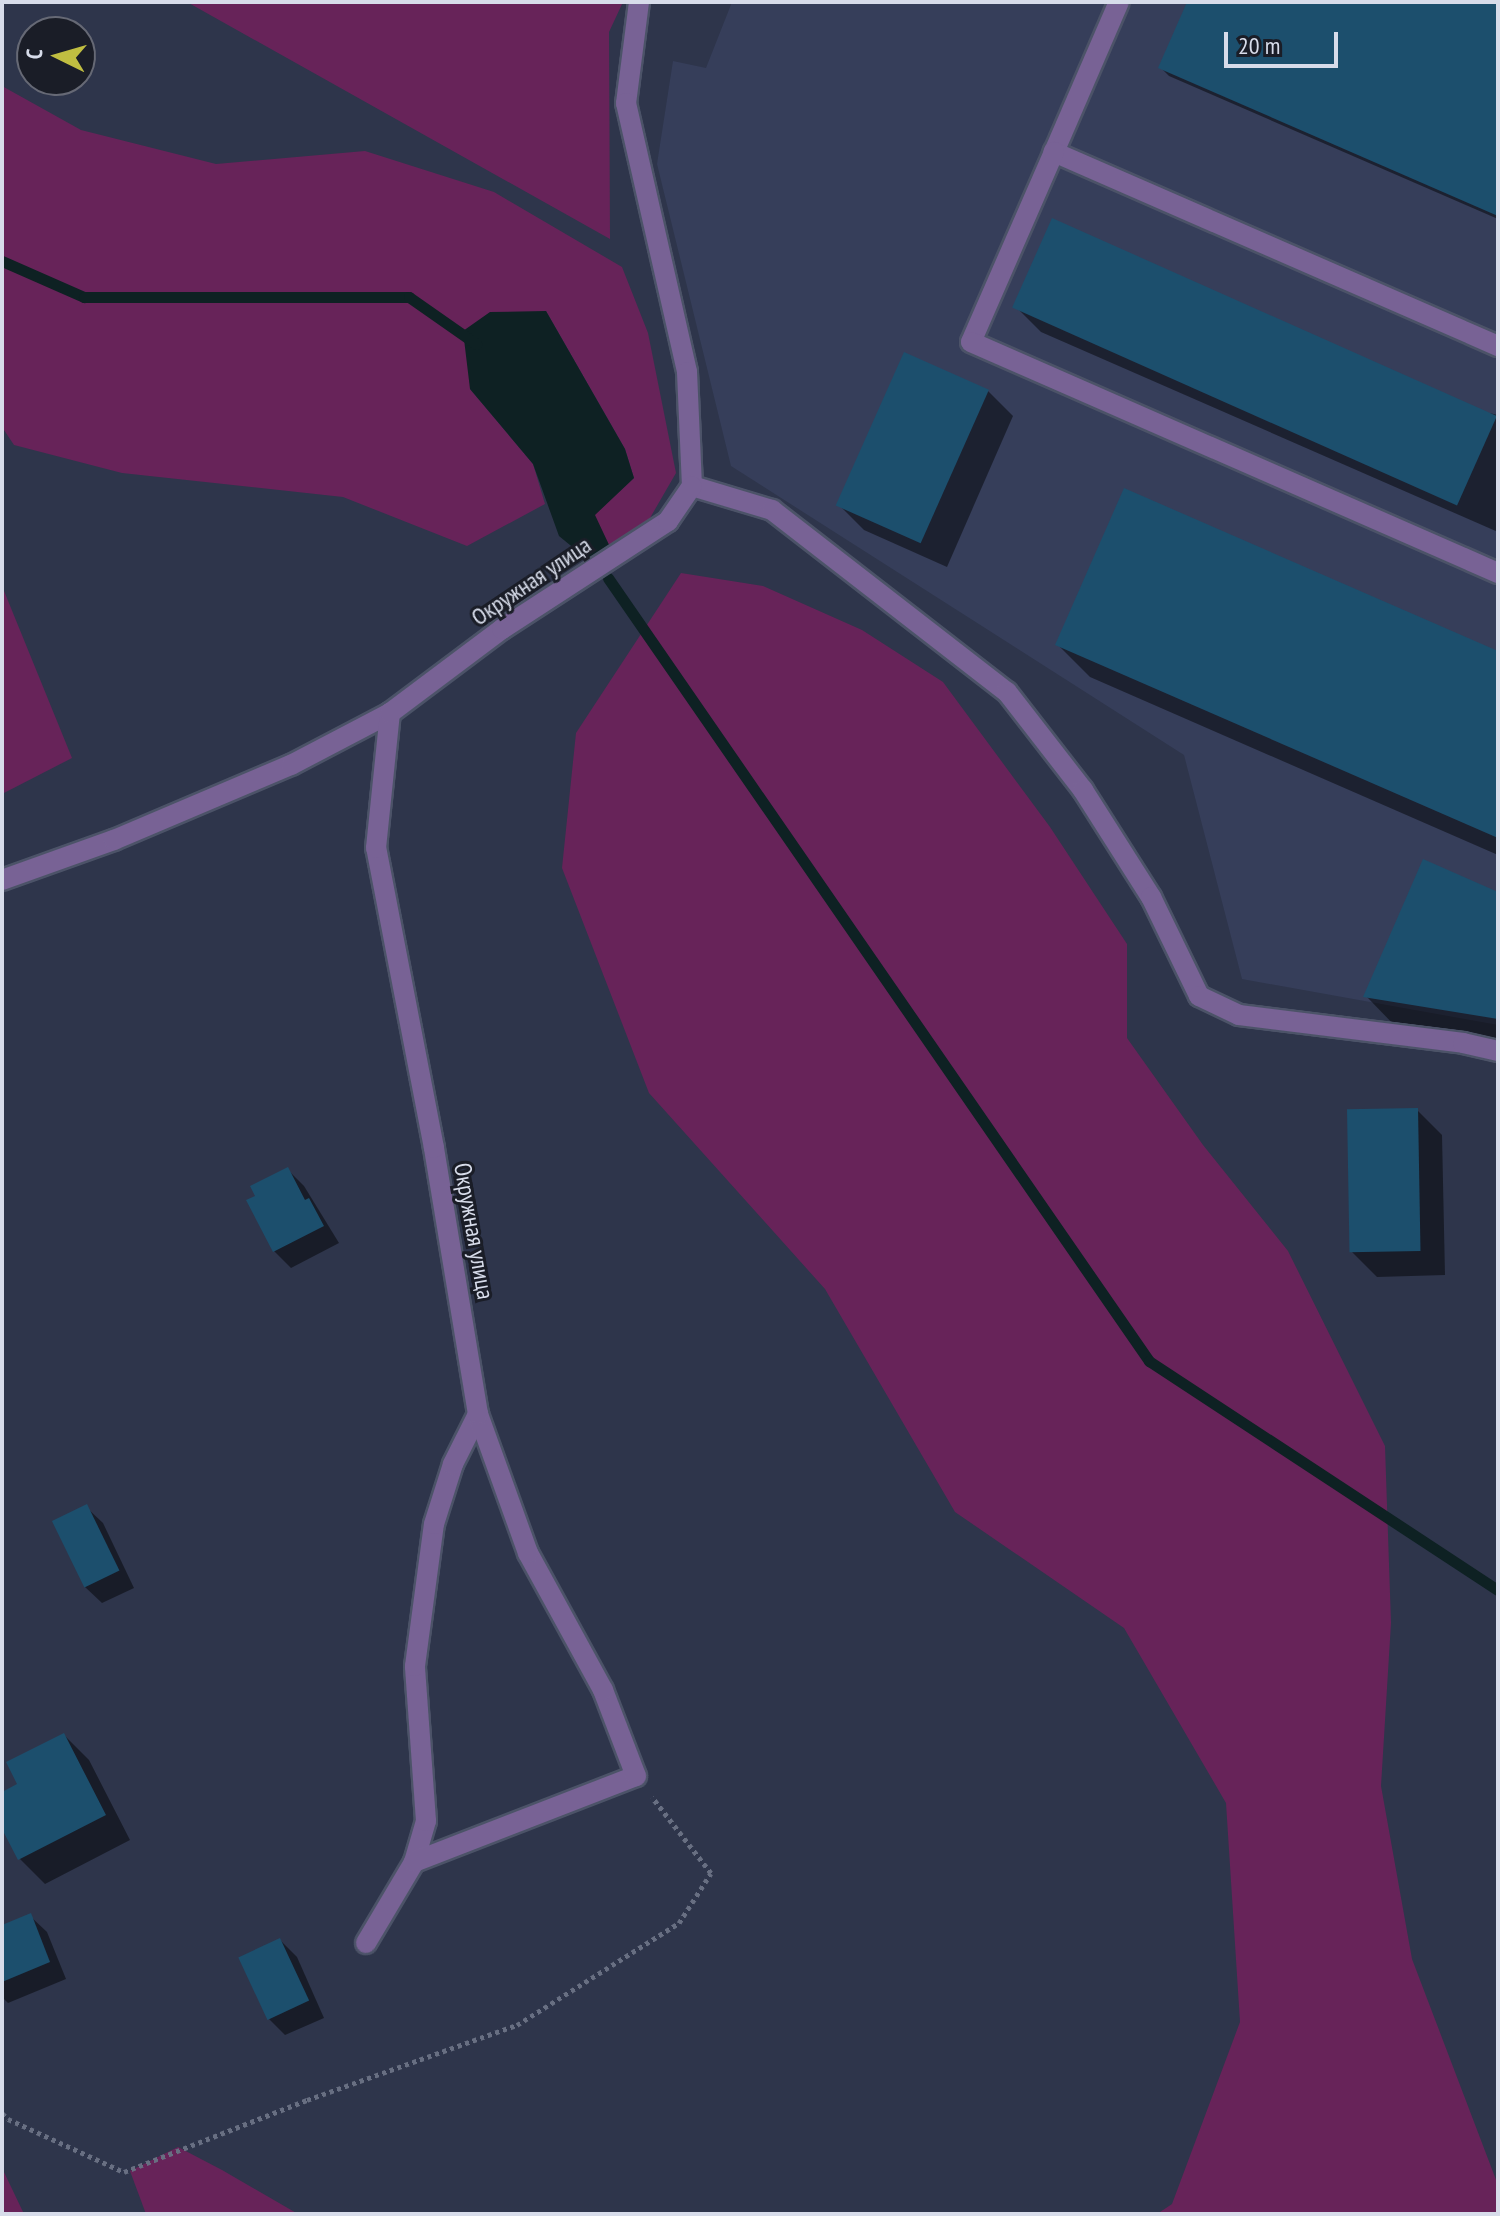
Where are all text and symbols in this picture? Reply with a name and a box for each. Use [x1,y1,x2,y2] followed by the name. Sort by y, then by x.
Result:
[16,16,96,96] north arrow
[1228,16,1342,66] scale bar
[1238,30,1280,61] text: 20 m
[20,48,48,60] text: С
[466,530,596,632] street label: Окружная улица
[448,1160,500,1302] street label: Окружная улица

